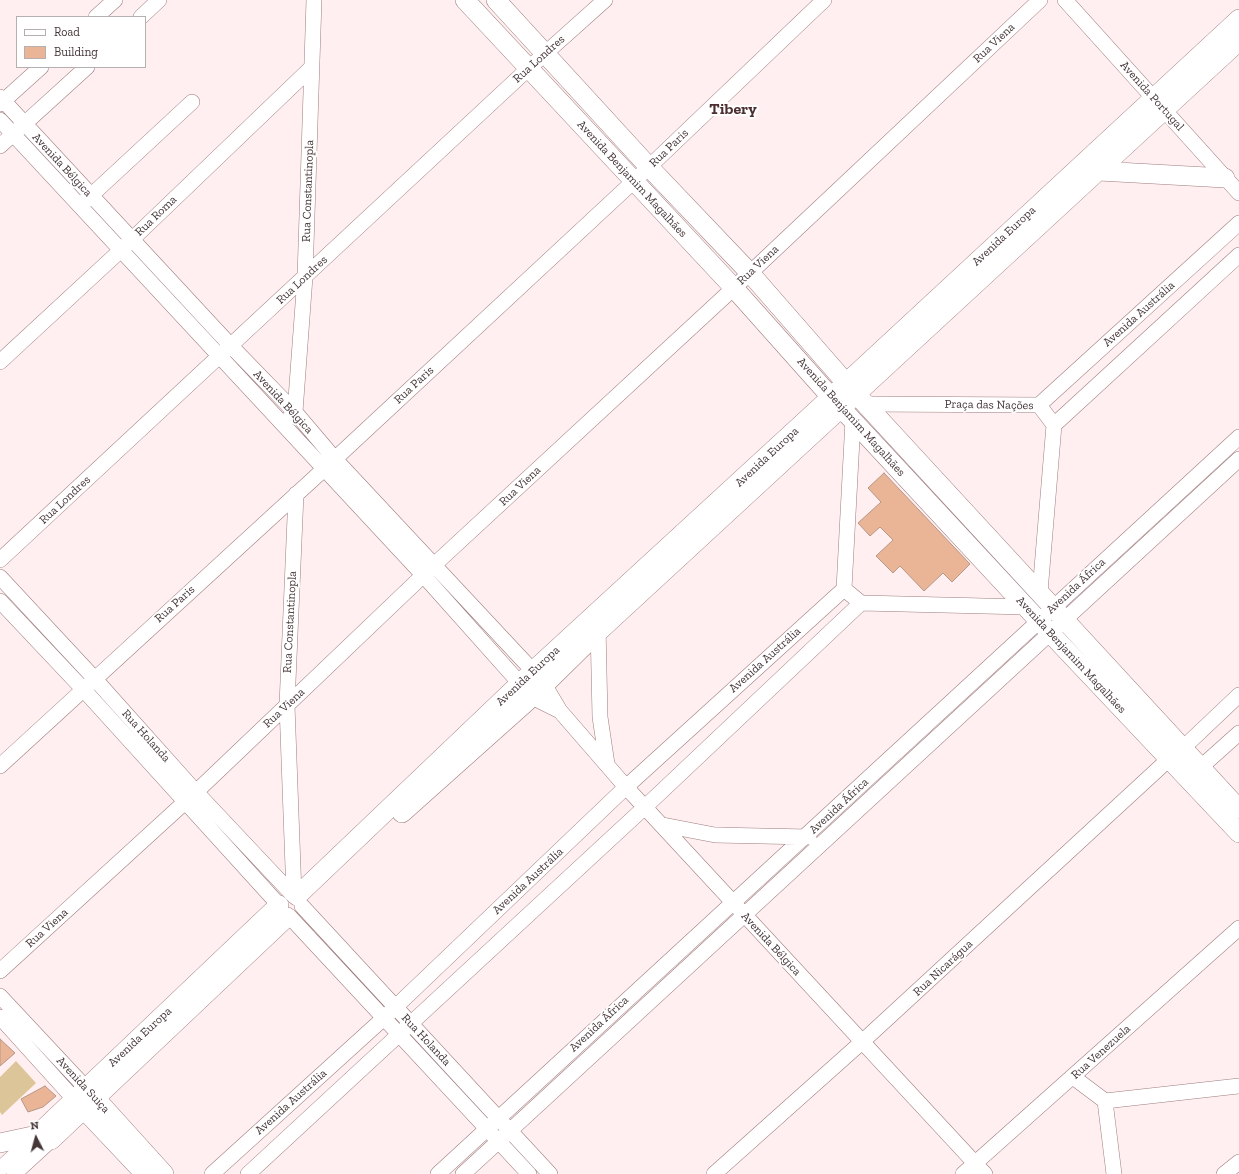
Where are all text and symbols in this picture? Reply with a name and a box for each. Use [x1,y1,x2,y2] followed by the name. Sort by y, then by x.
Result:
[16,16,146,68] legend
[970,20,1018,66] street label: Rua Viena
[54,25,80,39] text: Road
[510,32,568,86] street label: Rua Londres
[54,45,98,59] text: Building
[1117,58,1187,134] street label: Avenida Portugal
[709,99,757,119] district label: Tibery
[574,118,690,240] street label: Avenida Benjamim Magalhães
[646,126,692,170] street label: Rua Paris
[29,130,95,200] street label: Avenida Bélgica
[299,140,317,242] street label: Rua Constantinopla
[132,193,180,239] street label: Rua Roma
[969,203,1039,269] street label: Avenida Europa
[734,242,782,288] street label: Rua Viena
[273,253,331,307] street label: Rua Londres
[1100,278,1178,350] street label: Avenida Austrália
[794,355,908,479] street label: Avenida Benjamim Magalhães
[391,363,437,407] street label: Rua Paris
[250,367,316,437] street label: Avenida Bélgica
[944,397,1034,413] street label: Praça das Nações
[732,424,802,490] street label: Avenida Europa
[496,463,544,509] street label: Rua Viena
[36,473,94,527] street label: Rua Londres
[1043,555,1109,617] street label: Avenida África
[280,571,300,673] street label: Rua Constantinopla
[152,582,198,626] street label: Rua Paris
[1013,594,1129,716] street label: Avenida Benjamim Magalhães
[726,624,804,696] street label: Avenida Austrália
[493,643,563,709] street label: Avenida Europa
[260,685,308,731] street label: Rua Viena
[119,707,173,765] street label: Rua Holanda
[806,775,872,837] street label: Avenida África
[490,845,566,917] street label: Avenida Austrália
[23,905,71,951] street label: Rua Viena
[738,909,804,979] street label: Avenida Bélgica
[910,937,976,999] street label: Rua Nicarágua
[566,993,632,1055] street label: Avenida África
[105,1004,175,1070] street label: Avenida Europa
[398,1011,454,1069] street label: Rua Holanda
[1068,1022,1134,1082] street label: Rua Venezuela
[53,1054,113,1116] street label: Avenida Suiça
[252,1066,330,1138] street label: Avenida Austrália
[16,1118,56,1158] north arrow
[30,1119,40,1132] text: N

